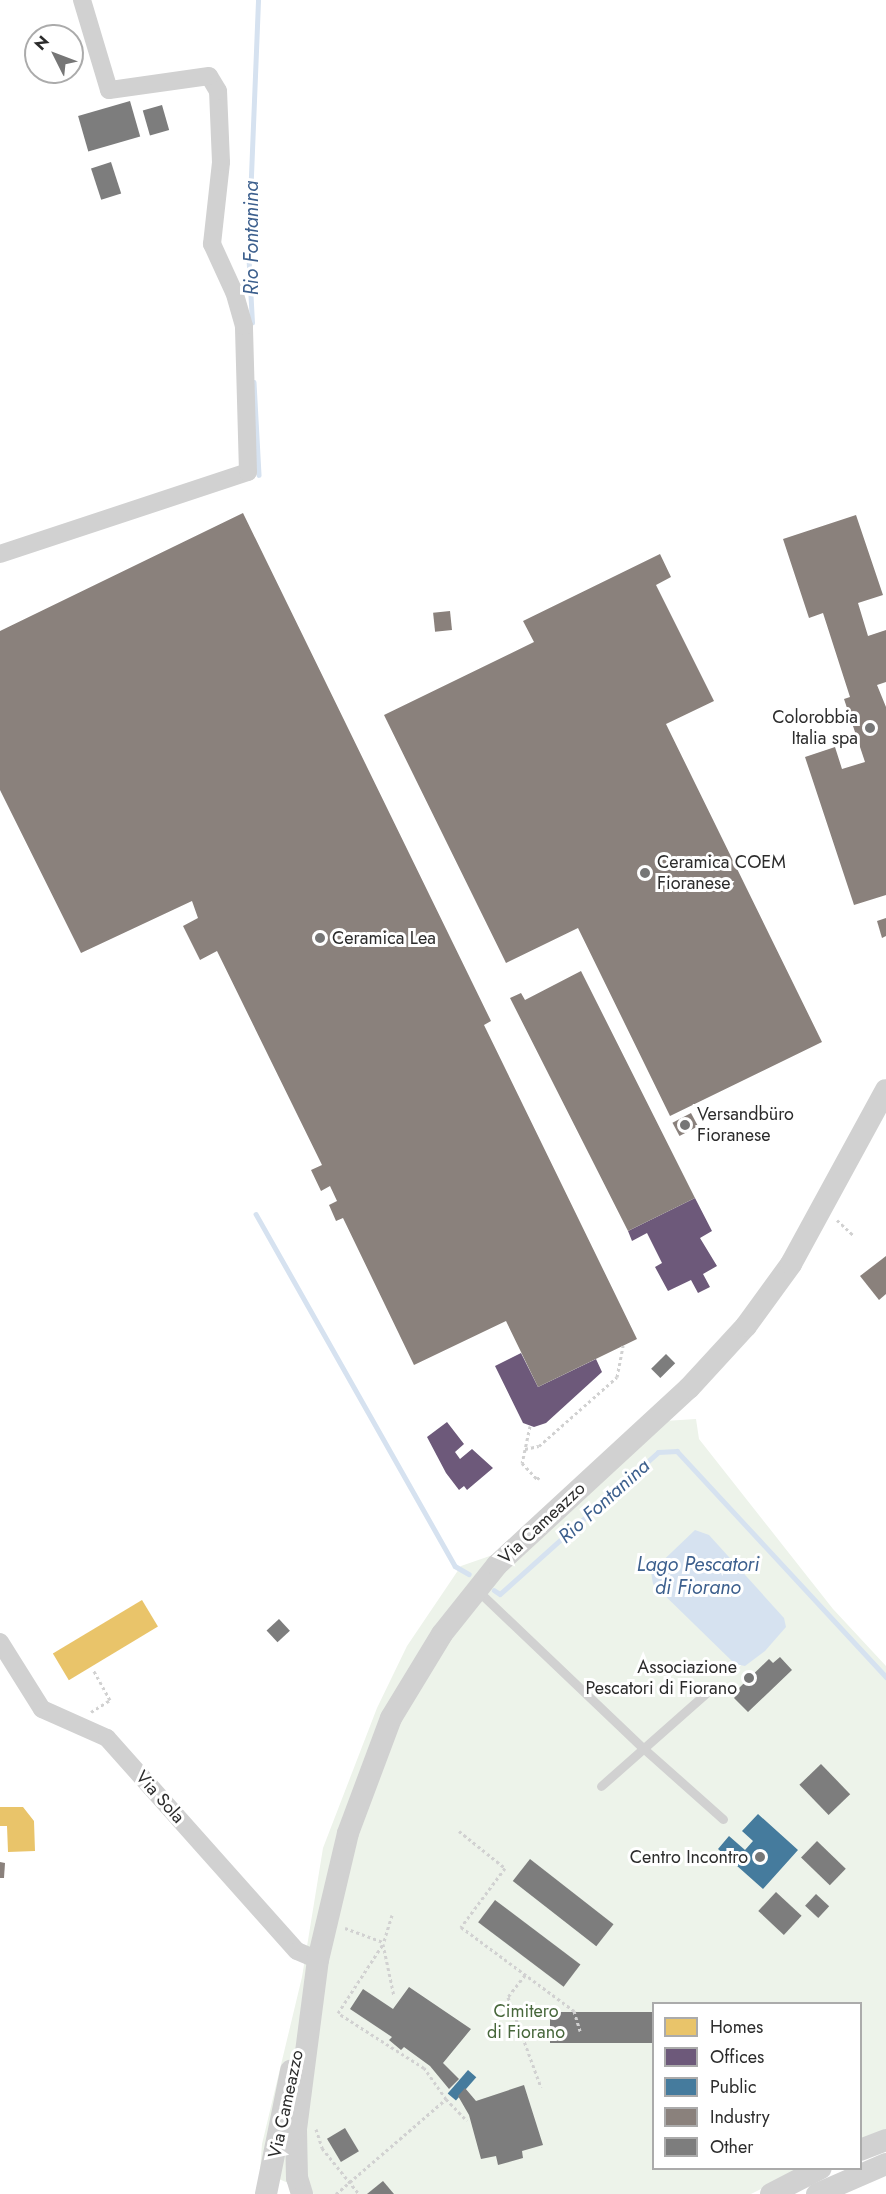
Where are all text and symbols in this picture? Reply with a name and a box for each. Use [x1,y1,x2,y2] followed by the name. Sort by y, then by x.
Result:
[24,24,84,84] north arrow
[29,31,55,55] text: N
[239,181,263,295] water label: Rio Fontanina
[772,707,858,750] place label: Colorobbia Italia spa
[863,721,877,735] marker: Colorobbia Italia spa
[657,852,786,894] place label: Ceramica COEM Fioranese
[638,866,652,880] marker: Ceramica COEM Fioranese
[332,927,436,949] place label: Ceramica Lea
[313,931,327,945] marker: Ceramica Lea
[697,1104,794,1146] place label: Versandbüro Fioranese
[678,1118,692,1132] marker: Versandbüro Fioranese
[553,1454,655,1548] water label: Rio Fontanina
[494,1478,590,1568] street label: Via Cameazzo
[637,1553,759,1600] water label: Lago Pescatori di Fiorano
[586,1657,737,1700] place label: Associazione Pescatori di Fiorano
[742,1671,756,1685] marker: Associazione Pescatori di Fiorano
[131,1766,189,1828] street label: Via Sola
[630,1846,748,1868] place label: Centro Incontro
[753,1850,767,1864] marker: Centro Incontro
[487,2001,565,2044] park label: Cimitero di Fiorano
[652,2002,862,2170] legend
[710,2014,763,2040] text: Homes
[710,2044,764,2070] text: Offices
[264,2048,308,2160] street label: Via Cameazzo
[710,2074,757,2100] text: Public
[710,2104,770,2130] text: Industry
[710,2134,753,2160] text: Other

